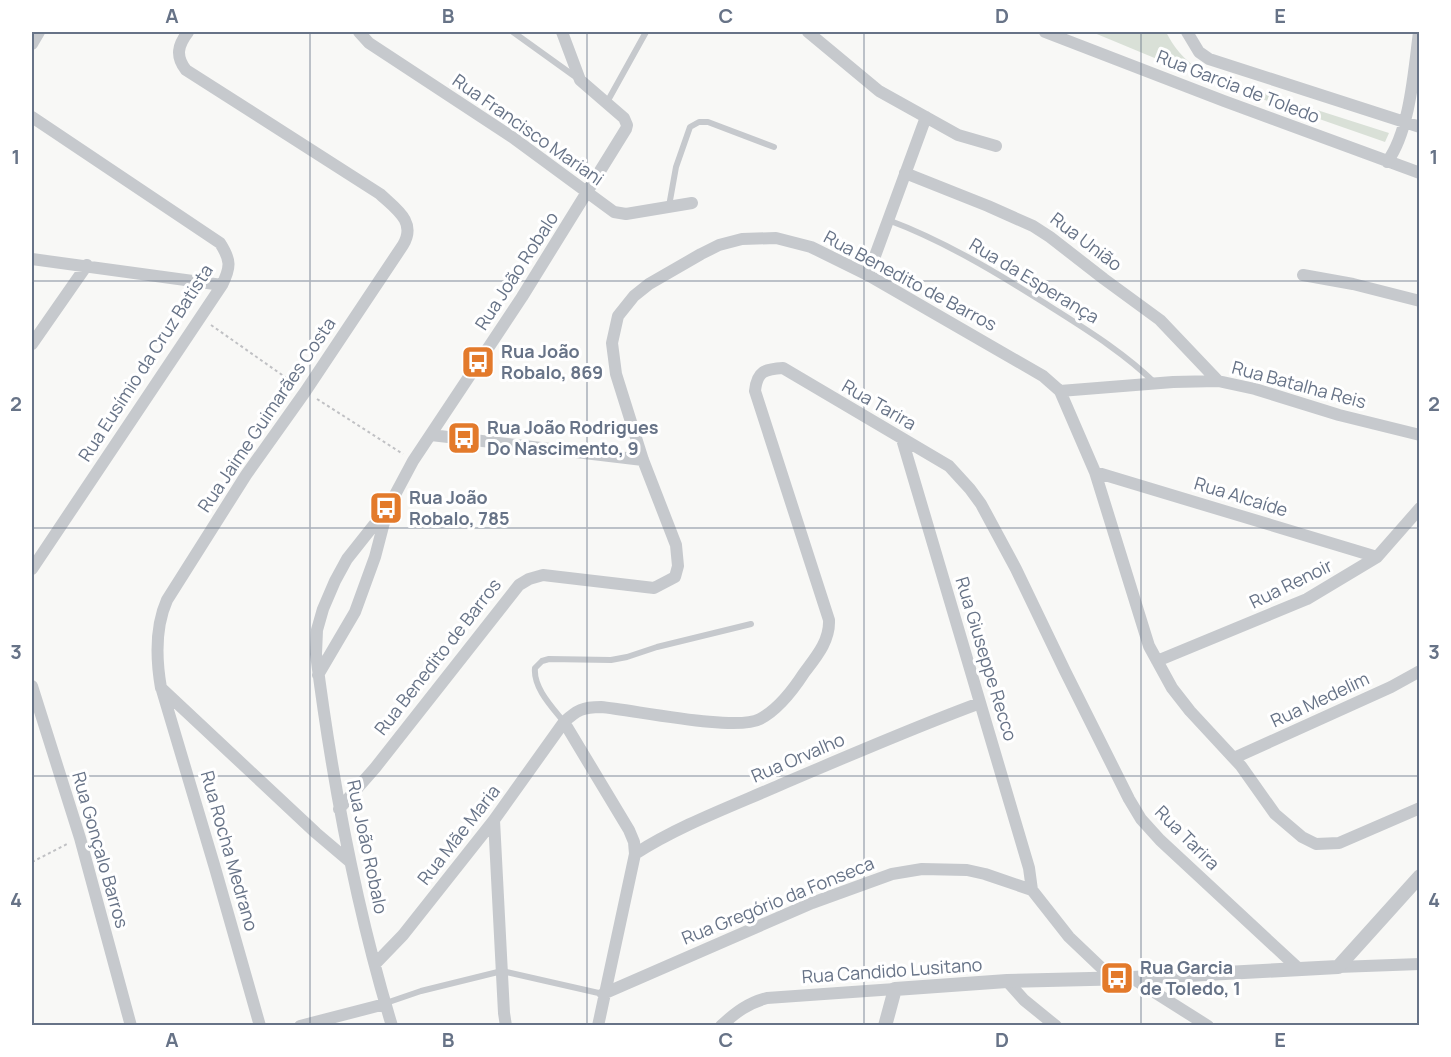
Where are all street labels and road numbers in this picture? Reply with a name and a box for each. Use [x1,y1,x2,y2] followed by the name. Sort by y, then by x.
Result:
[1153,44,1323,128] street label: Rua Garcia de Toledo
[448,68,609,190] street label: Rua Francisco Mariani
[1046,206,1127,276] street label: Rua União
[469,207,563,334] street label: Rua João Robalo
[820,224,1001,336] street label: Rua Benedito de Barros
[965,232,1104,328] street label: Rua da Esperança
[72,259,218,466] street label: Rua Eusímio da Cruz Batista
[192,312,340,517] street label: Rua Jaime Guimarães Costa
[1230,355,1369,413] street label: Rua Batalha Reis
[838,373,921,435] street label: Rua Tarira
[1192,470,1291,522] street label: Rua Alcaíde
[1245,553,1336,613] street label: Rua Renoir
[368,573,506,740] street label: Rua Benedito de Barros
[951,574,1023,744] street label: Rua Giuseppe Recco
[1266,666,1373,732] street label: Rua Medelim
[747,727,848,788] street label: Rua Orvalho
[196,768,264,934] street label: Rua Rocha Medrano
[67,769,135,931] street label: Rua Gonçalo Barros
[342,778,394,916] street label: Rua João Robalo
[412,779,505,889] street label: Rua Mãe Maria
[1150,800,1225,875] street label: Rua Tarira
[678,850,877,950] street label: Rua Gregório da Fonseca
[801,952,983,988] street label: Rua Candido Lusitano

